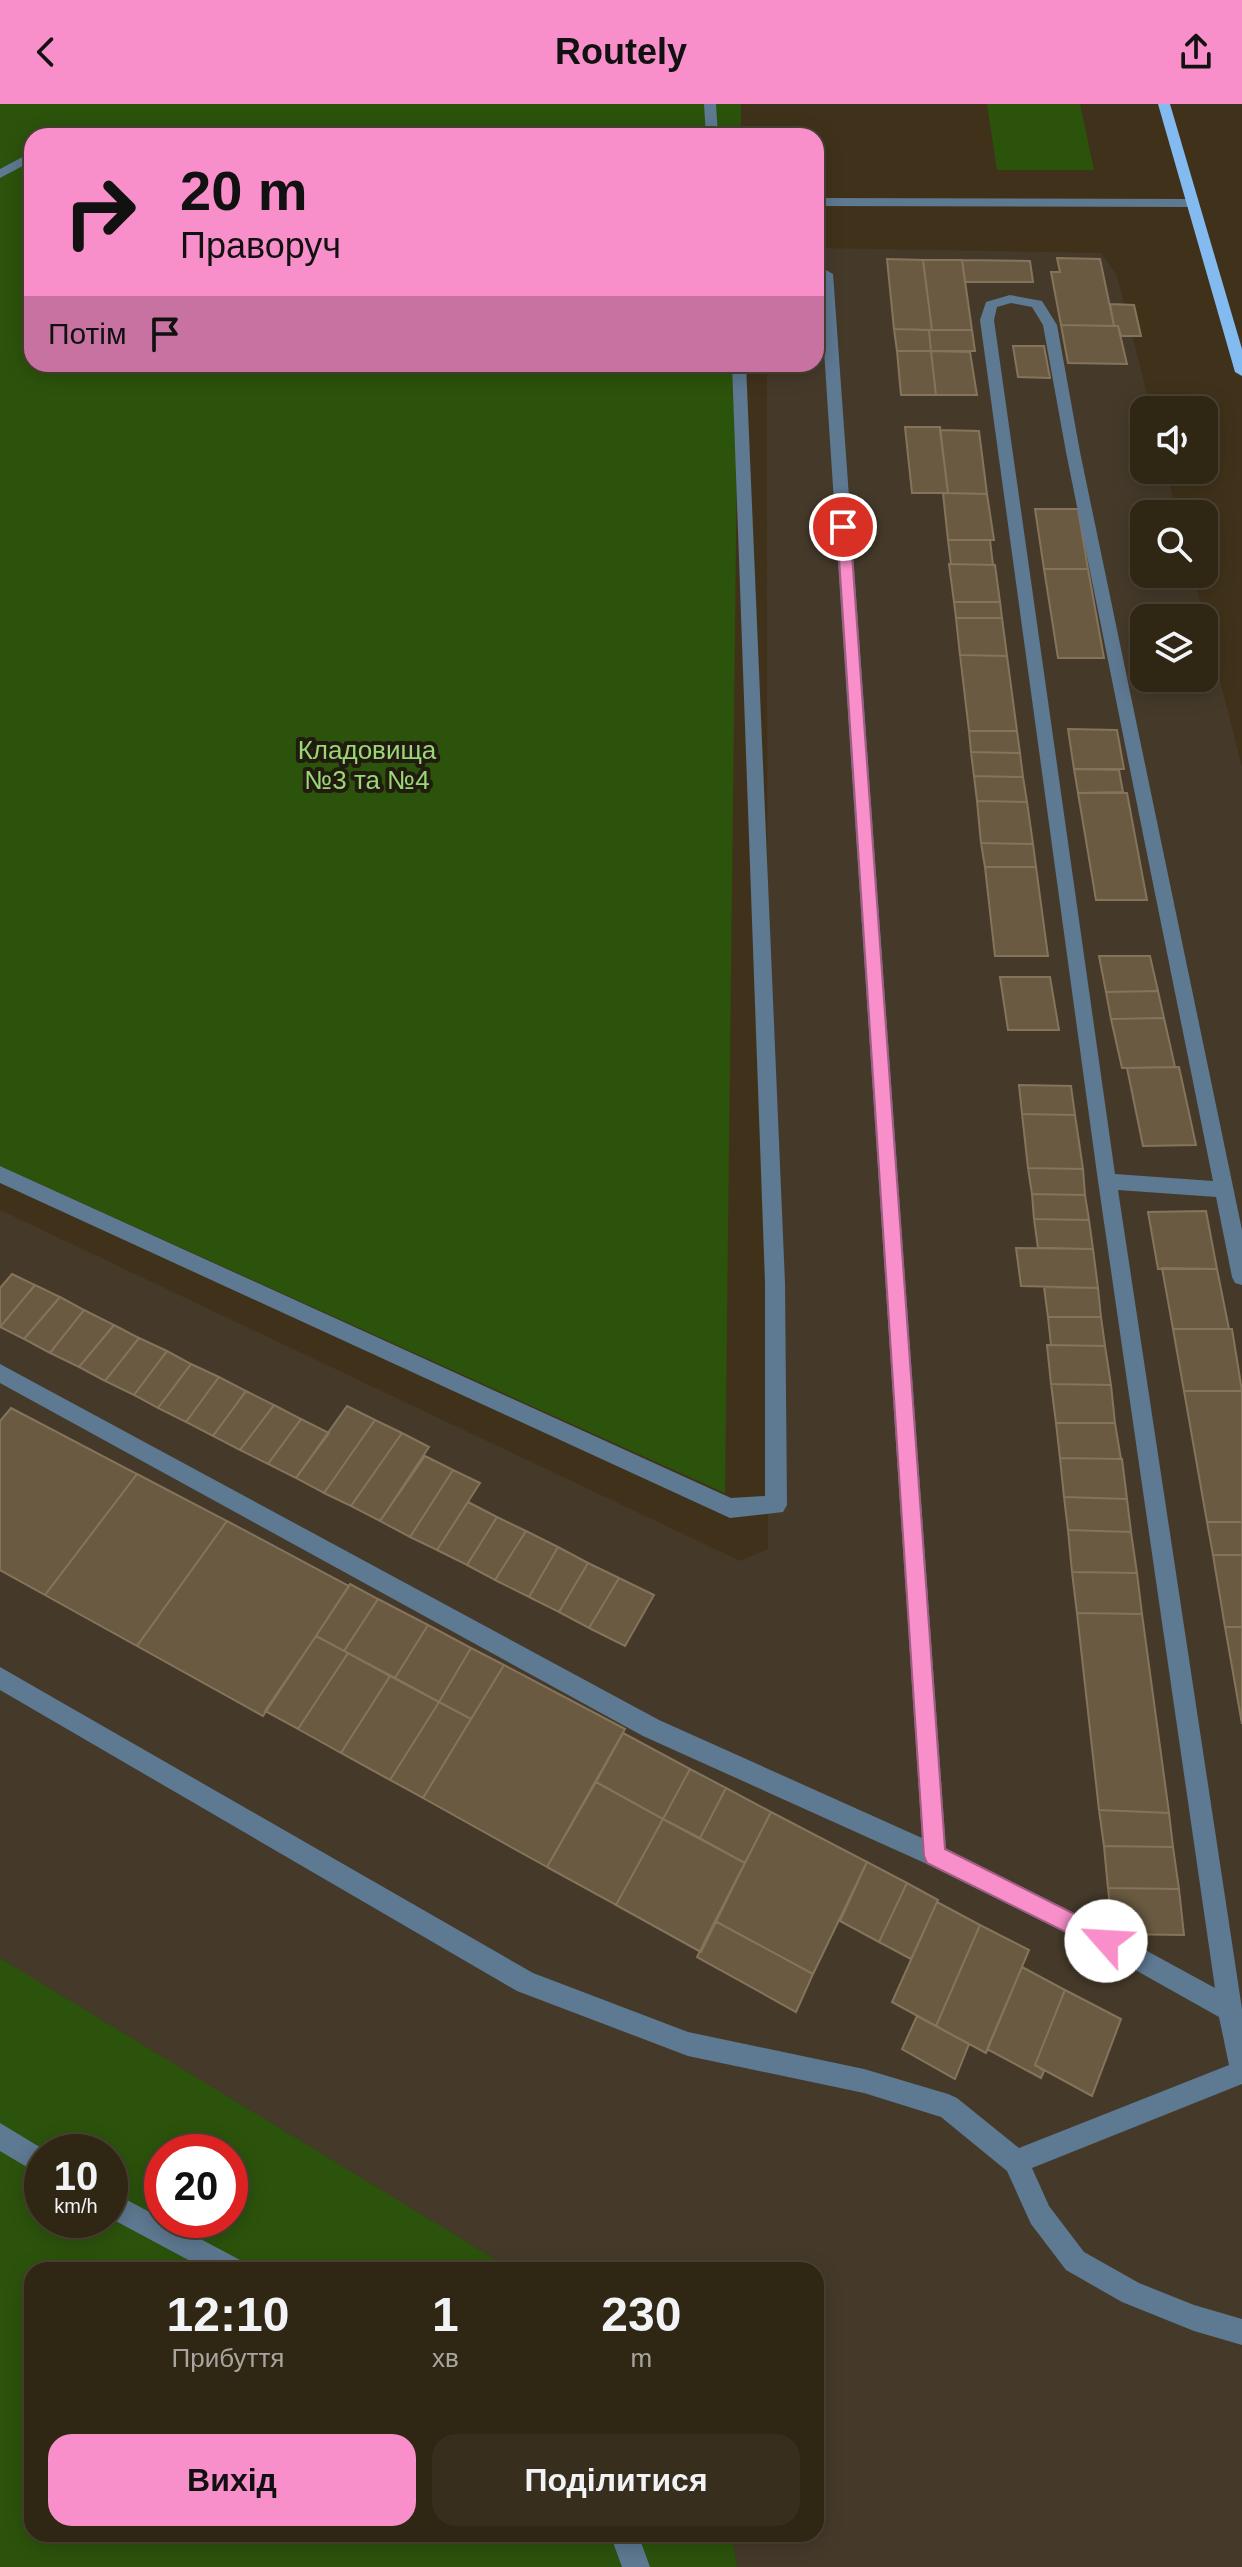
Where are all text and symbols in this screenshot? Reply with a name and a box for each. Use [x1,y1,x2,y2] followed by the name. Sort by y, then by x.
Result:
[24,30,68,74] icon: back
[1174,30,1218,74] icon: share
[555,31,687,72] text: Routely
[180,159,308,222] text: 20 m
[48,160,152,264] icon: right
[180,225,341,266] text: Праворуч
[143,312,187,356] icon: arrive
[48,317,127,350] text: Потім
[1130,396,1218,692] map controls
[1130,396,1218,484] button: sound
[809,493,877,561] pin
[1130,500,1218,588] button: search
[821,505,865,549] icon: arrive
[1130,604,1218,692] button: layers
[298,735,437,795] park label: Кладовища №3 та №4
[1064,1899,1148,1983] position arrow
[144,2134,248,2238] speed limit sign: 20
[54,2154,98,2198] text: 10
[54,2195,98,2217] text: km/h
[167,2288,289,2341] text: 12:10
[432,2288,459,2341] text: 1
[601,2288,681,2341] text: 230
[172,2343,284,2373] text: Прибуття
[432,2343,459,2373] text: хв
[631,2343,652,2373] text: m
[48,2434,416,2526] button: Вихід
[432,2434,800,2526] button: Поділитися

